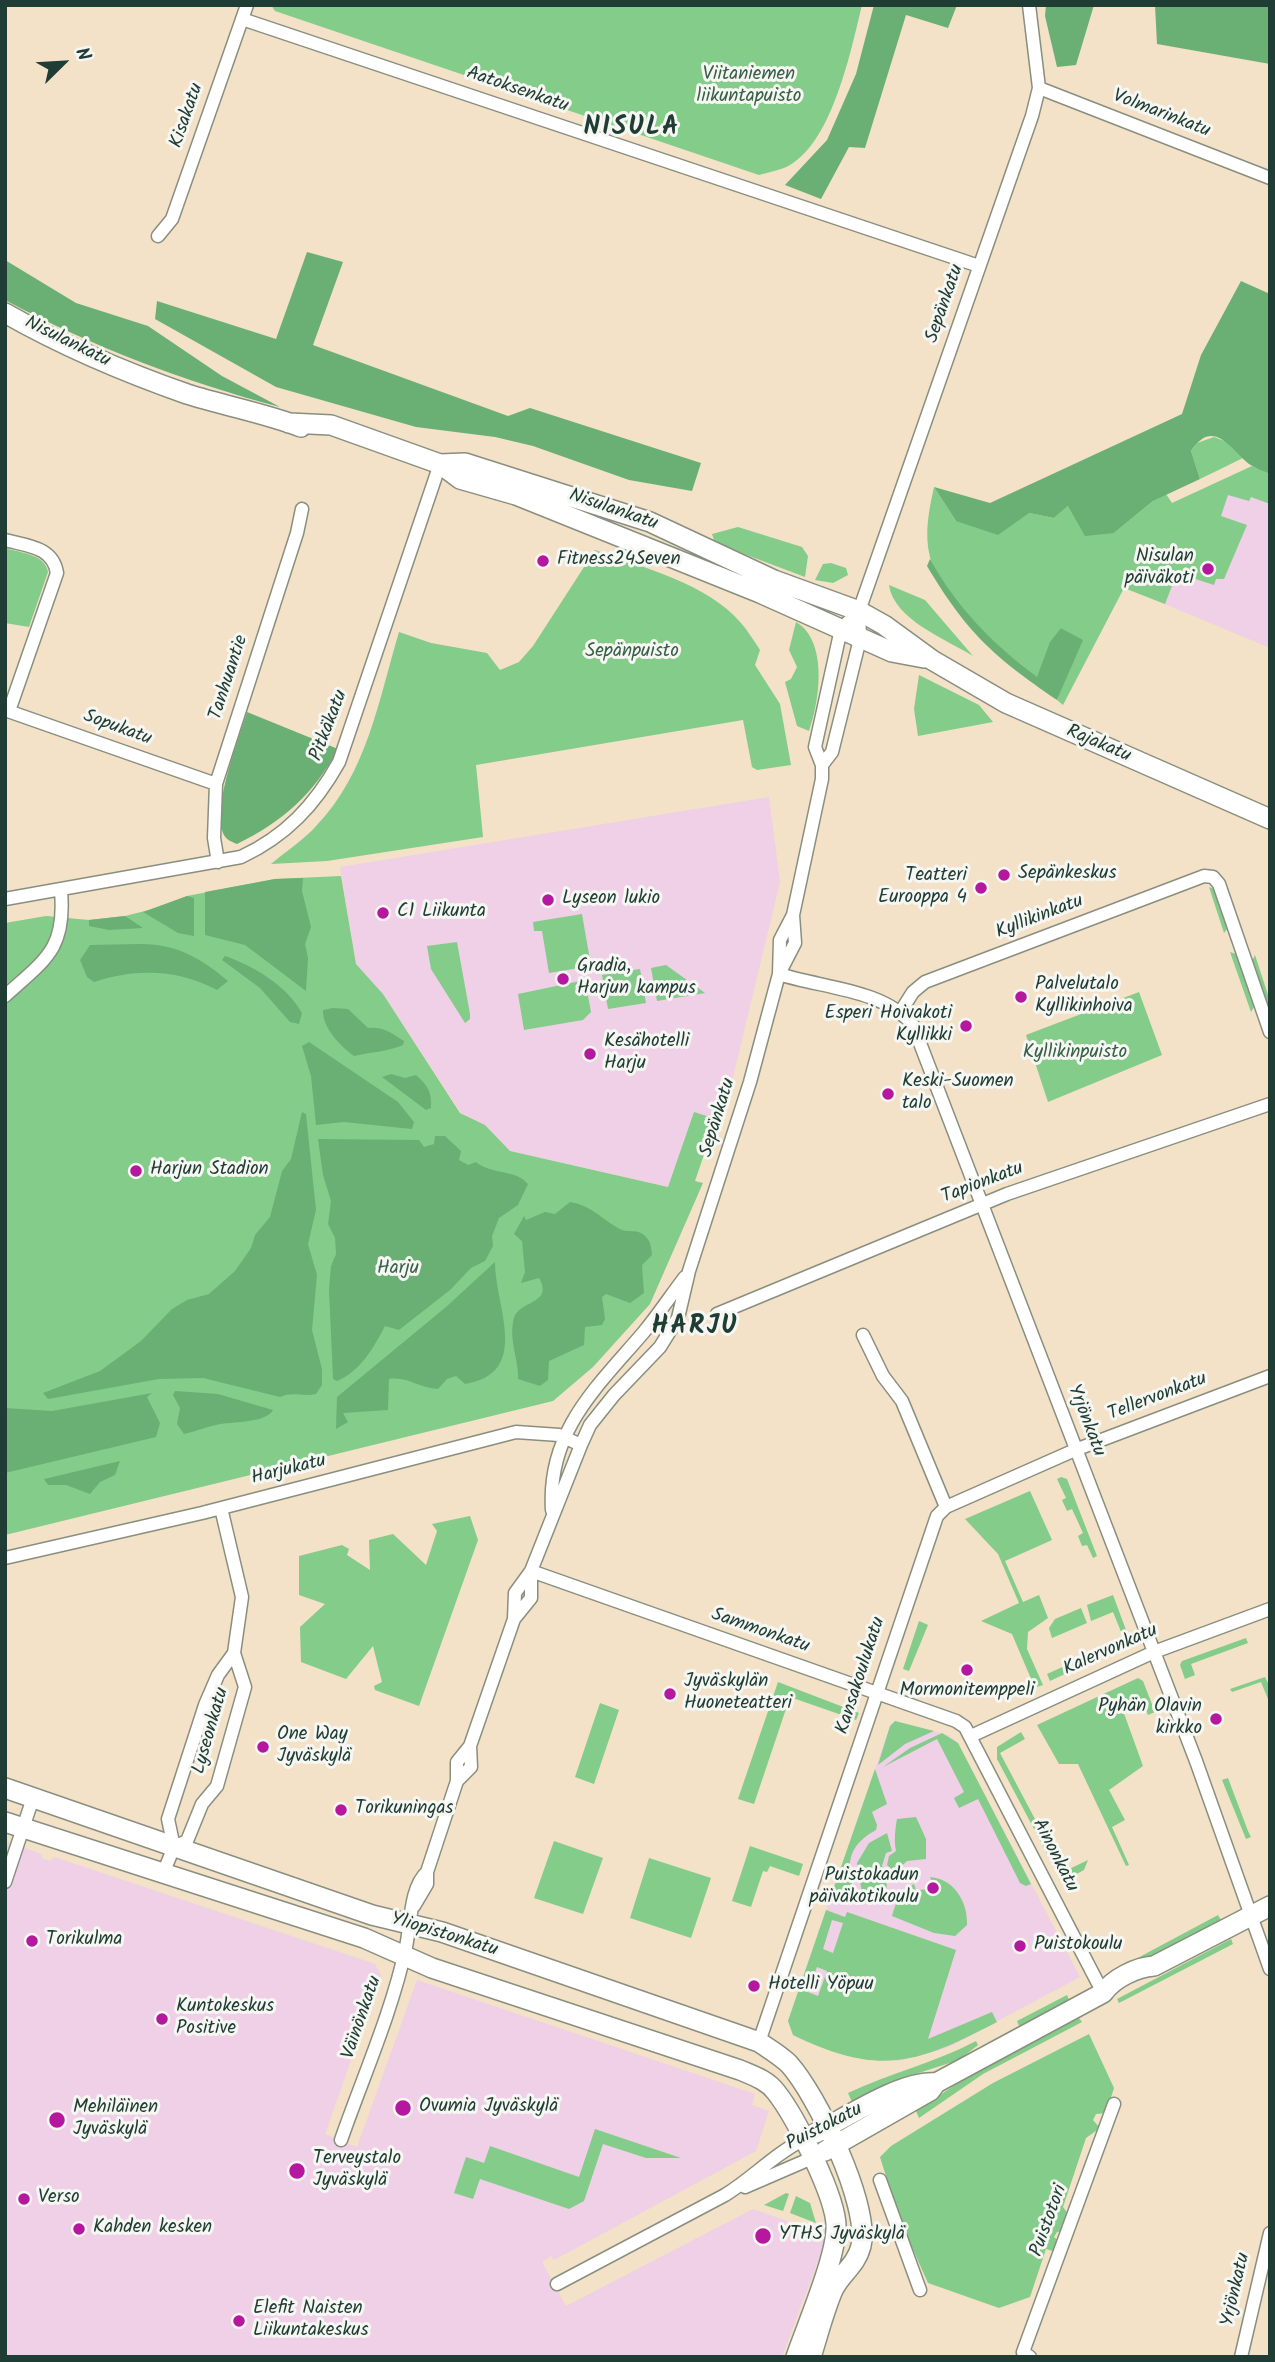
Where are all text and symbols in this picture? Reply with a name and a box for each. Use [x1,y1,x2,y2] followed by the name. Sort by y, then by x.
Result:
[28,28,98,98] north arrow
[66,43,98,66] text: N
[463,63,571,119] street label: Aatoksenkatu
[697,65,801,109] park label: Viitaniemen liikuntapuisto
[166,81,210,151] street label: Kisakatu
[1109,86,1213,144] street label: Volmarinkatu
[584,114,680,146] district label: NISULA
[922,262,970,346] street label: Sepänkatu
[20,312,114,374] street label: Nisulankatu
[565,485,661,537] street label: Nisulankatu
[1125,547,1194,591] place label: Nisulan päiväkoti
[557,550,681,572] place label: Fitness24Seven
[535,553,551,569] marker: Fitness24Seven
[1200,561,1216,577] marker: Nisulan päiväkoti
[206,633,254,723] street label: Tanhuantie
[585,642,679,664] park label: Sepänpuisto
[306,687,354,765] street label: Pitkäkatu
[80,706,154,752] street label: Sopukatu
[1062,721,1134,769] street label: Rajakatu
[1018,864,1117,886] place label: Sepänkeskus
[878,866,967,910] place label: Teatteri Eurooppa 4
[996,867,1012,883] marker: Sepänkeskus
[973,880,989,896] marker: Teatteri Eurooppa 4
[562,889,660,911] place label: Lyseon lukio
[993,891,1087,945] street label: Kyllikinkatu
[540,892,556,908] marker: Lyseon lukio
[397,902,486,924] place label: C1 Liikunta
[375,905,391,921] marker: C1 Liikunta
[577,957,696,1001] place label: Gradia, Harjun kampus
[555,971,571,987] marker: Gradia, Harjun kampus
[1035,975,1133,1019] place label: Palvelutalo Kyllikinhoiva
[1013,989,1029,1005] marker: Palvelutalo Kyllikinhoiva
[825,1004,952,1048] place label: Esperi Hoivakoti Kyllikki
[958,1018,974,1034] marker: Esperi Hoivakoti Kyllikki
[604,1032,689,1076] place label: Kesähotelli Harju
[1023,1043,1127,1065] park label: Kyllikinpuisto
[582,1046,598,1062] marker: Kesähotelli Harju
[902,1072,1014,1116] place label: Keski-Suomen talo
[696,1076,742,1160] street label: Sepänkatu
[880,1086,896,1102] marker: Keski-Suomen talo
[939,1158,1027,1210] street label: Tapionkatu
[150,1160,269,1182] place label: Harjun Stadion
[128,1163,144,1179] marker: Harjun Stadion
[377,1259,419,1281] park label: Harju
[652,1313,738,1345] district label: HARJU
[1105,1369,1211,1427] street label: Tellervonkatu
[1061,1382,1109,1460] street label: Yrjönkatu
[249,1451,329,1491] street label: Harjukatu
[708,1605,812,1659] street label: Sammonkatu
[832,1614,892,1738] street label: Kansakoulukatu
[1060,1620,1162,1682] street label: Kalervonkatu
[959,1662,975,1678] marker: Mormonitemppeli
[684,1672,792,1716] place label: Jyväskylän Huoneteatteri
[899,1681,1035,1703] place label: Mormonitemppeli
[189,1685,235,1777] street label: Lyseonkatu
[662,1686,678,1702] marker: Jyväskylän Huoneteatteri
[1098,1697,1202,1741] place label: Pyhän Olavin kirkko
[1208,1711,1224,1727] marker: Pyhän Olavin kirkko
[277,1725,351,1769] place label: One Way Jyväskylä
[255,1739,271,1755] marker: One Way Jyväskylä
[355,1799,453,1821] place label: Torikuningas
[333,1802,349,1818] marker: Torikuningas
[1026,1816,1082,1896] street label: Ainonkatu
[810,1866,919,1910] place label: Puistokadun päiväkotikoulu
[925,1880,941,1896] marker: Puistokadun päiväkotikoulu
[388,1909,500,1963] street label: Yliopistonkatu
[46,1930,122,1952] place label: Torikulma
[24,1933,40,1949] marker: Torikulma
[1034,1935,1122,1957] place label: Puistokoulu
[1012,1938,1028,1954] marker: Puistokoulu
[338,1973,388,2063] street label: Väinönkatu
[768,1975,874,1997] place label: Hotelli Yöpuu
[746,1978,762,1994] marker: Hotelli Yöpuu
[176,1997,274,2041] place label: Kuntokeskus Positive
[154,2011,170,2027] marker: Kuntokeskus Positive
[419,2097,558,2119] place label: Ovumia Jyväskylä
[73,2098,158,2142] place label: Mehiläinen Jyväskylä
[393,2098,413,2118] marker: Ovumia Jyväskylä
[783,2099,867,2157] street label: Puistokatu
[47,2110,67,2130] marker: Mehiläinen Jyväskylä
[313,2149,401,2193] place label: Terveystalo Jyväskylä
[287,2161,307,2181] marker: Terveystalo Jyväskylä
[1026,2182,1074,2260] street label: Puistotori
[38,2188,80,2210] place label: Verso
[16,2191,32,2207] marker: Verso
[93,2218,212,2240] place label: Kahden kesken
[71,2221,87,2237] marker: Kahden kesken
[779,2225,905,2247] place label: YTHS Jyväskylä
[753,2226,773,2246] marker: YTHS Jyväskylä
[1217,2251,1257,2329] street label: Yrjönkatu
[253,2299,369,2343] place label: Elefit Naisten Liikuntakeskus
[231,2313,247,2329] marker: Elefit Naisten Liikuntakeskus

